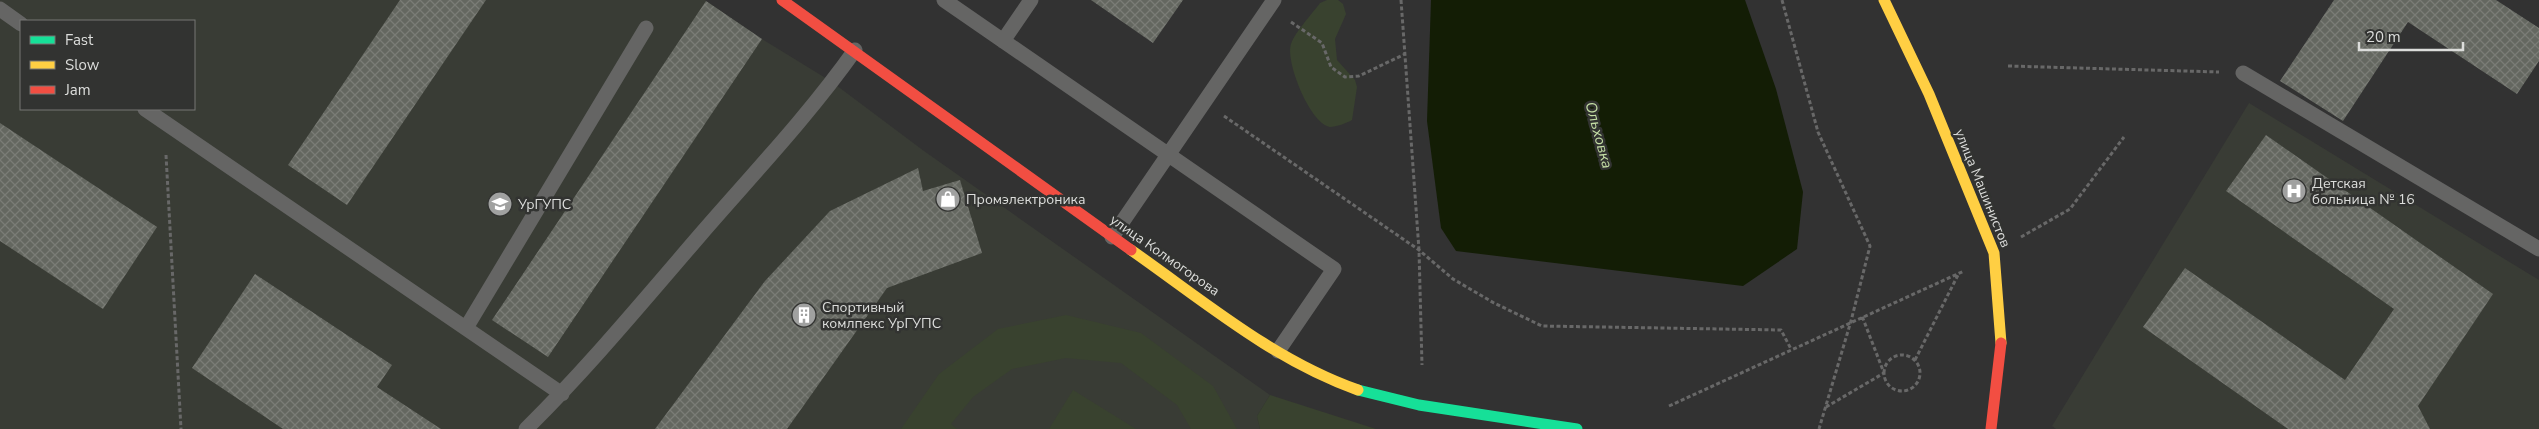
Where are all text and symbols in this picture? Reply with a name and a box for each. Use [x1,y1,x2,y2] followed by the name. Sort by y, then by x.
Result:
[20,20,195,110] legend
[2359,20,2463,52] scale bar
[2366,27,2401,47] text: 20 m
[65,30,94,50] text: Fast
[65,55,100,75] text: Slow
[64,80,91,100] text: Jam
[1580,99,1618,171] water label: Ольховка
[1950,126,2015,251] street label: улица Машинистов
[2312,174,2415,209] place label: Детская больница № 16
[2281,178,2307,204] hospital icon: Детская больница № 16
[935,186,961,212] shop icon: Промэлектроника
[966,190,1086,209] place label: Промэлектроника
[487,191,513,217] school or university icon: УрГУПС
[517,195,571,214] place label: УрГУПС
[1106,210,1223,300] street label: улица Колмогорова
[822,298,941,333] place label: Спортивный комлпекс УрГУПС
[791,302,817,328] building icon: Спортивный комлпекс УрГУПС

